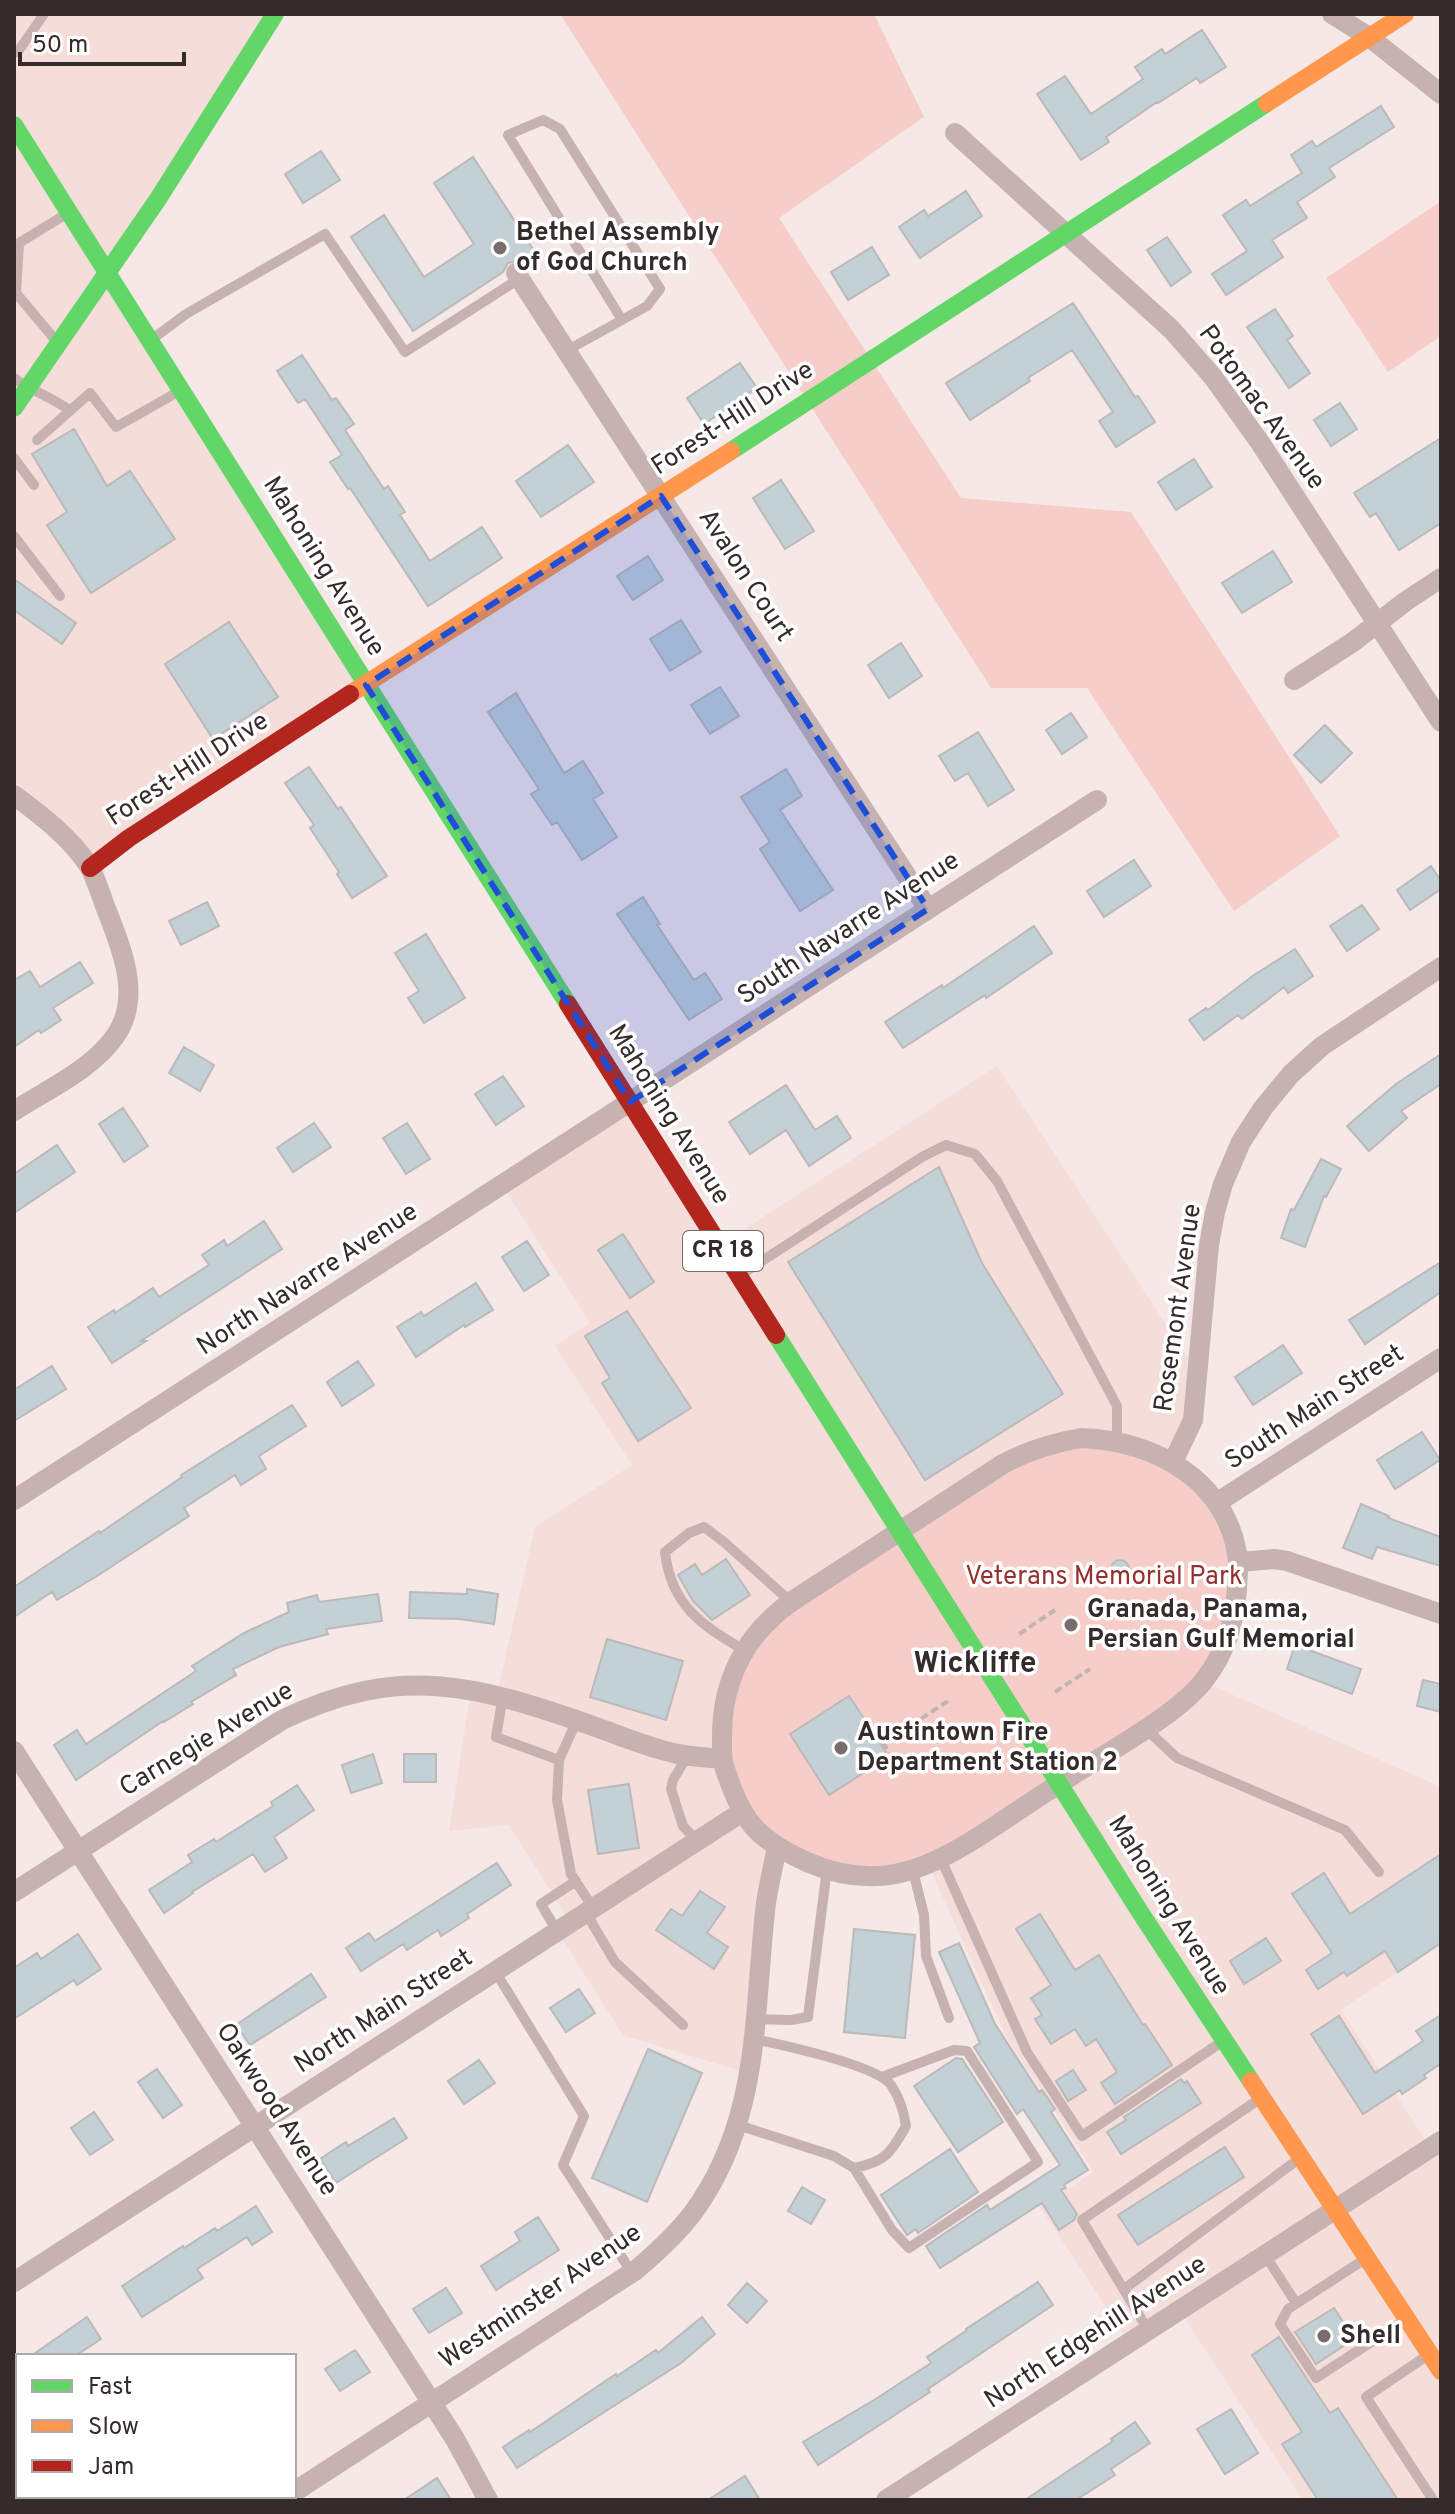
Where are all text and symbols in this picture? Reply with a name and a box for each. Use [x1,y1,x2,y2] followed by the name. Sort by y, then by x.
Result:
[20,16,184,66] scale bar
[32,31,88,61] text: 50 m
[516,217,720,280] place label: Bethel Assembly of God Church
[491,239,509,257] marker: Bethel Assembly of God Church
[1190,319,1332,497] street label: Potomac Avenue
[646,354,820,484] street label: Forest-Hill Drive
[254,471,392,663] street label: Mahoning Avenue
[690,504,800,648] street label: Avalon Court
[101,705,275,835] street label: Forest-Hill Drive
[732,845,966,1013] street label: South Navarre Avenue
[599,1019,737,1211] street label: Mahoning Avenue
[191,1196,425,1364] street label: North Navarre Avenue
[1148,1202,1210,1414] street label: Rosemont Avenue
[683,1231,763,1271] road number: CR 18
[1219,1338,1411,1478] street label: South Main Street
[965,1561,1243,1594] park label: Veterans Memorial Park
[1087,1594,1355,1657] place label: Granada, Panama, Persian Gulf Memorial
[1062,1616,1080,1634] marker: Granada, Panama, Persian Gulf Memorial
[913,1646,1037,1683] district label: Wickliffe
[114,1675,300,1805] street label: Carnegie Avenue
[857,1717,1118,1780] place label: Austintown Fire Department Station 2
[832,1739,850,1757] marker: Austintown Fire Department Station 2
[1099,1810,1237,2002] street label: Mahoning Avenue
[289,1942,479,2082] street label: North Main Street
[208,2017,344,2203] street label: Oakwood Avenue
[434,2217,648,2377] street label: Westminster Avenue
[979,2249,1213,2417] street label: North Edgehill Avenue
[1340,2320,1401,2353] place label: Shell
[1315,2327,1333,2345] marker: Shell
[16,2354,296,2498] legend
[88,2373,132,2403] text: Fast
[88,2413,139,2443] text: Slow
[88,2453,134,2483] text: Jam

